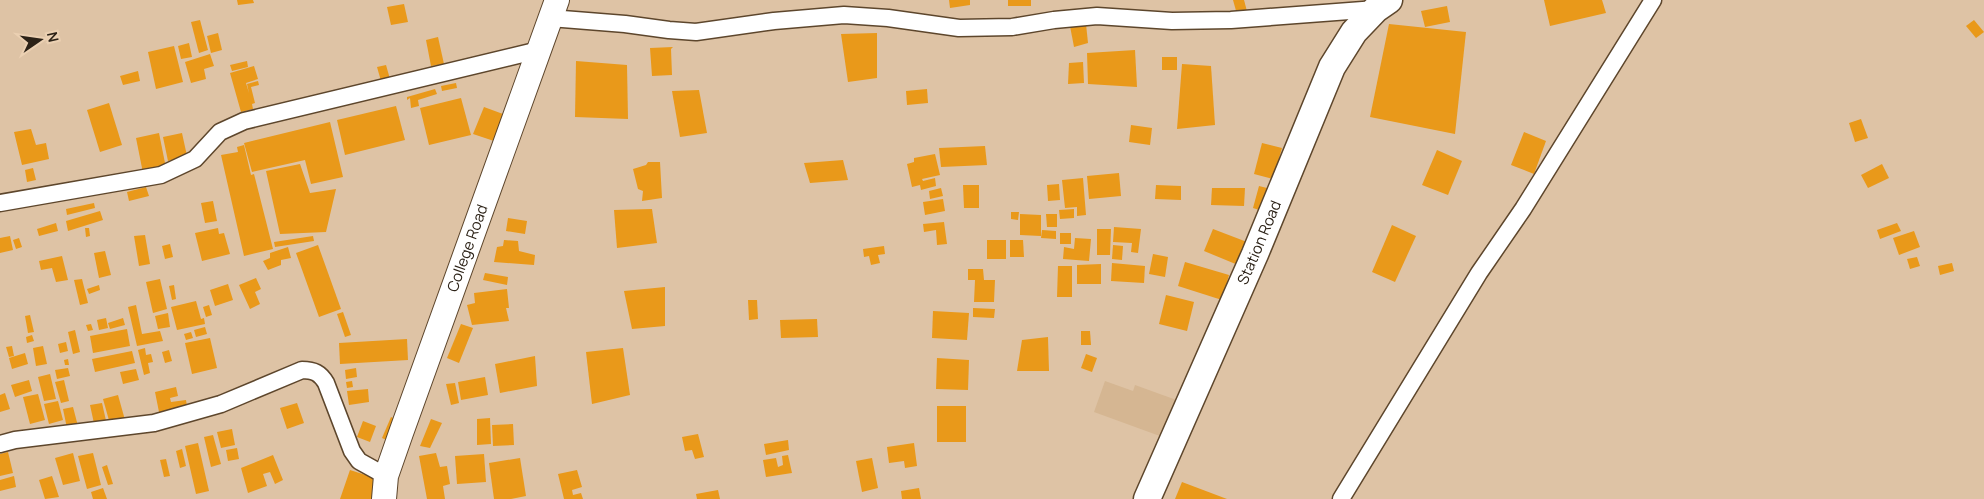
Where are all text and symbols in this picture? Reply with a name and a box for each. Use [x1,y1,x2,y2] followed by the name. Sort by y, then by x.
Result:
[15,15,65,65] north arrow
[43,30,64,44] text: N
[1232,197,1286,288] street label: Station Road
[442,201,493,295] street label: College Road

